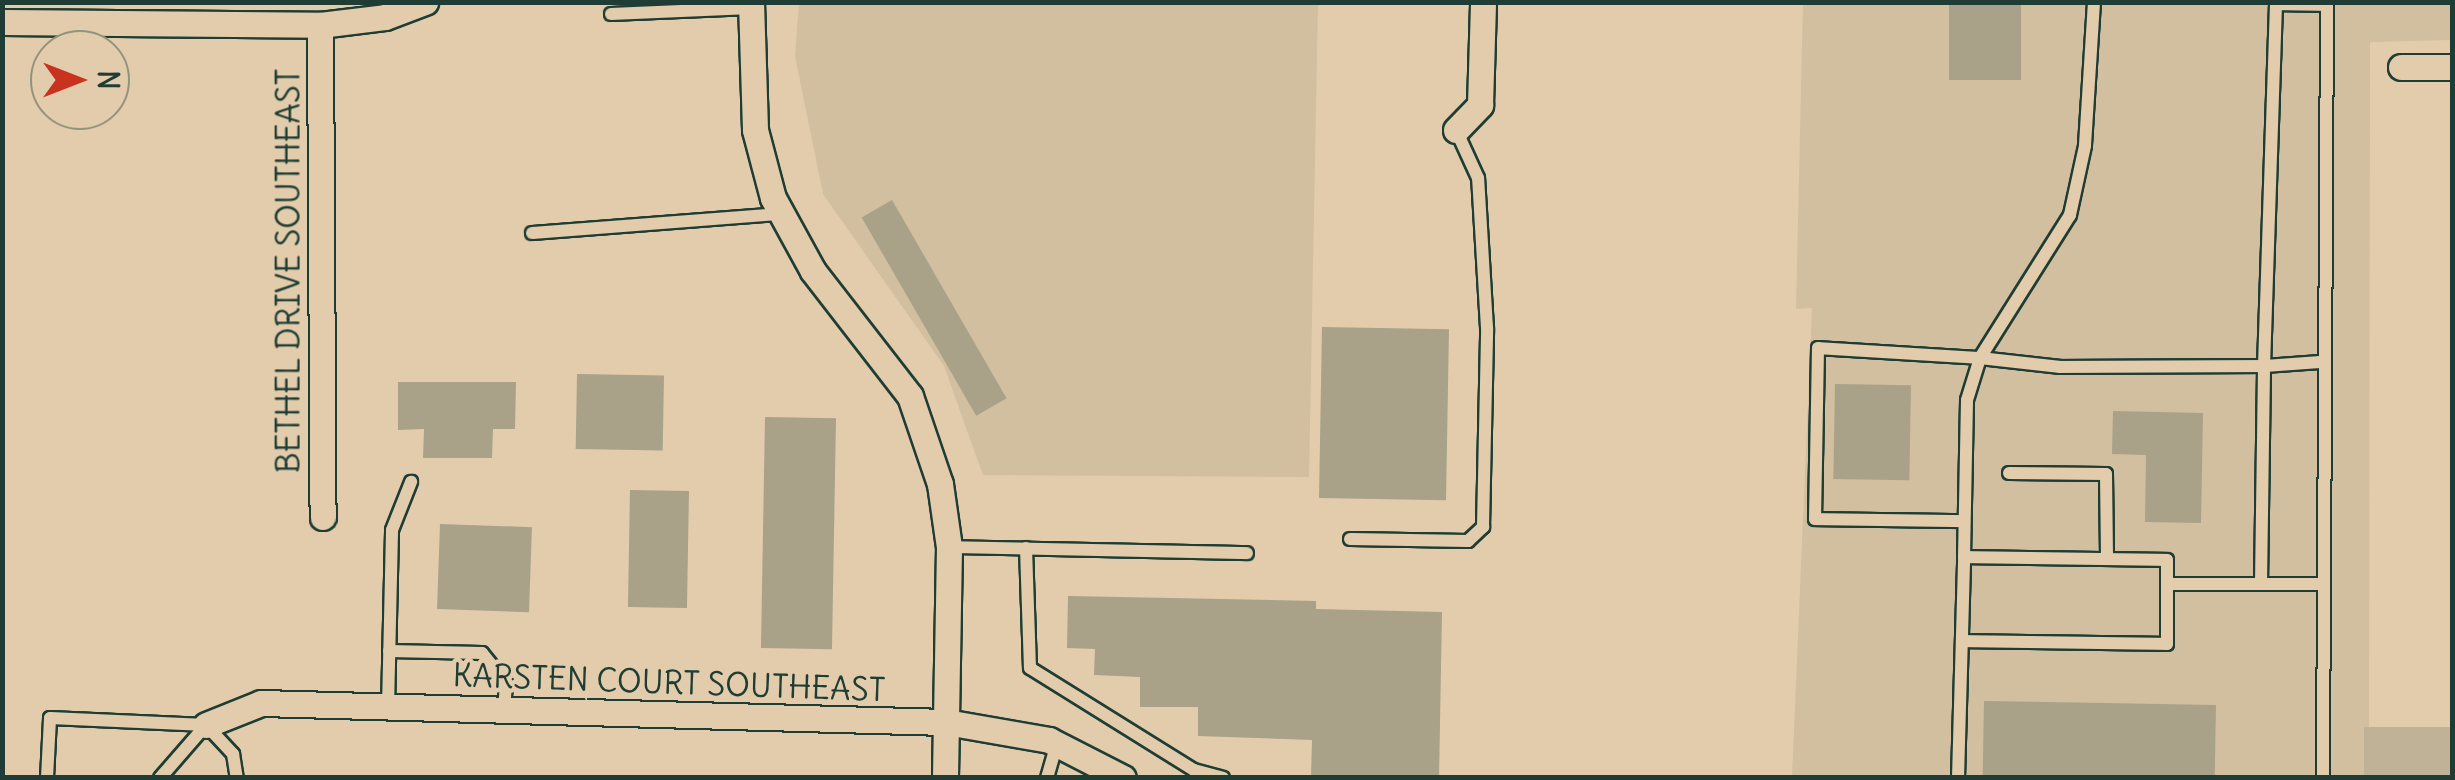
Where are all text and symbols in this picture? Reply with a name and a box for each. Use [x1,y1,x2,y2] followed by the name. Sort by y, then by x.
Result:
[30,30,130,130] north arrow
[270,69,308,473] street label: BETHEL DRIVE SOUTHEAST
[90,70,126,90] text: N
[452,656,886,710] street label: KARSTEN COURT SOUTHEAST

